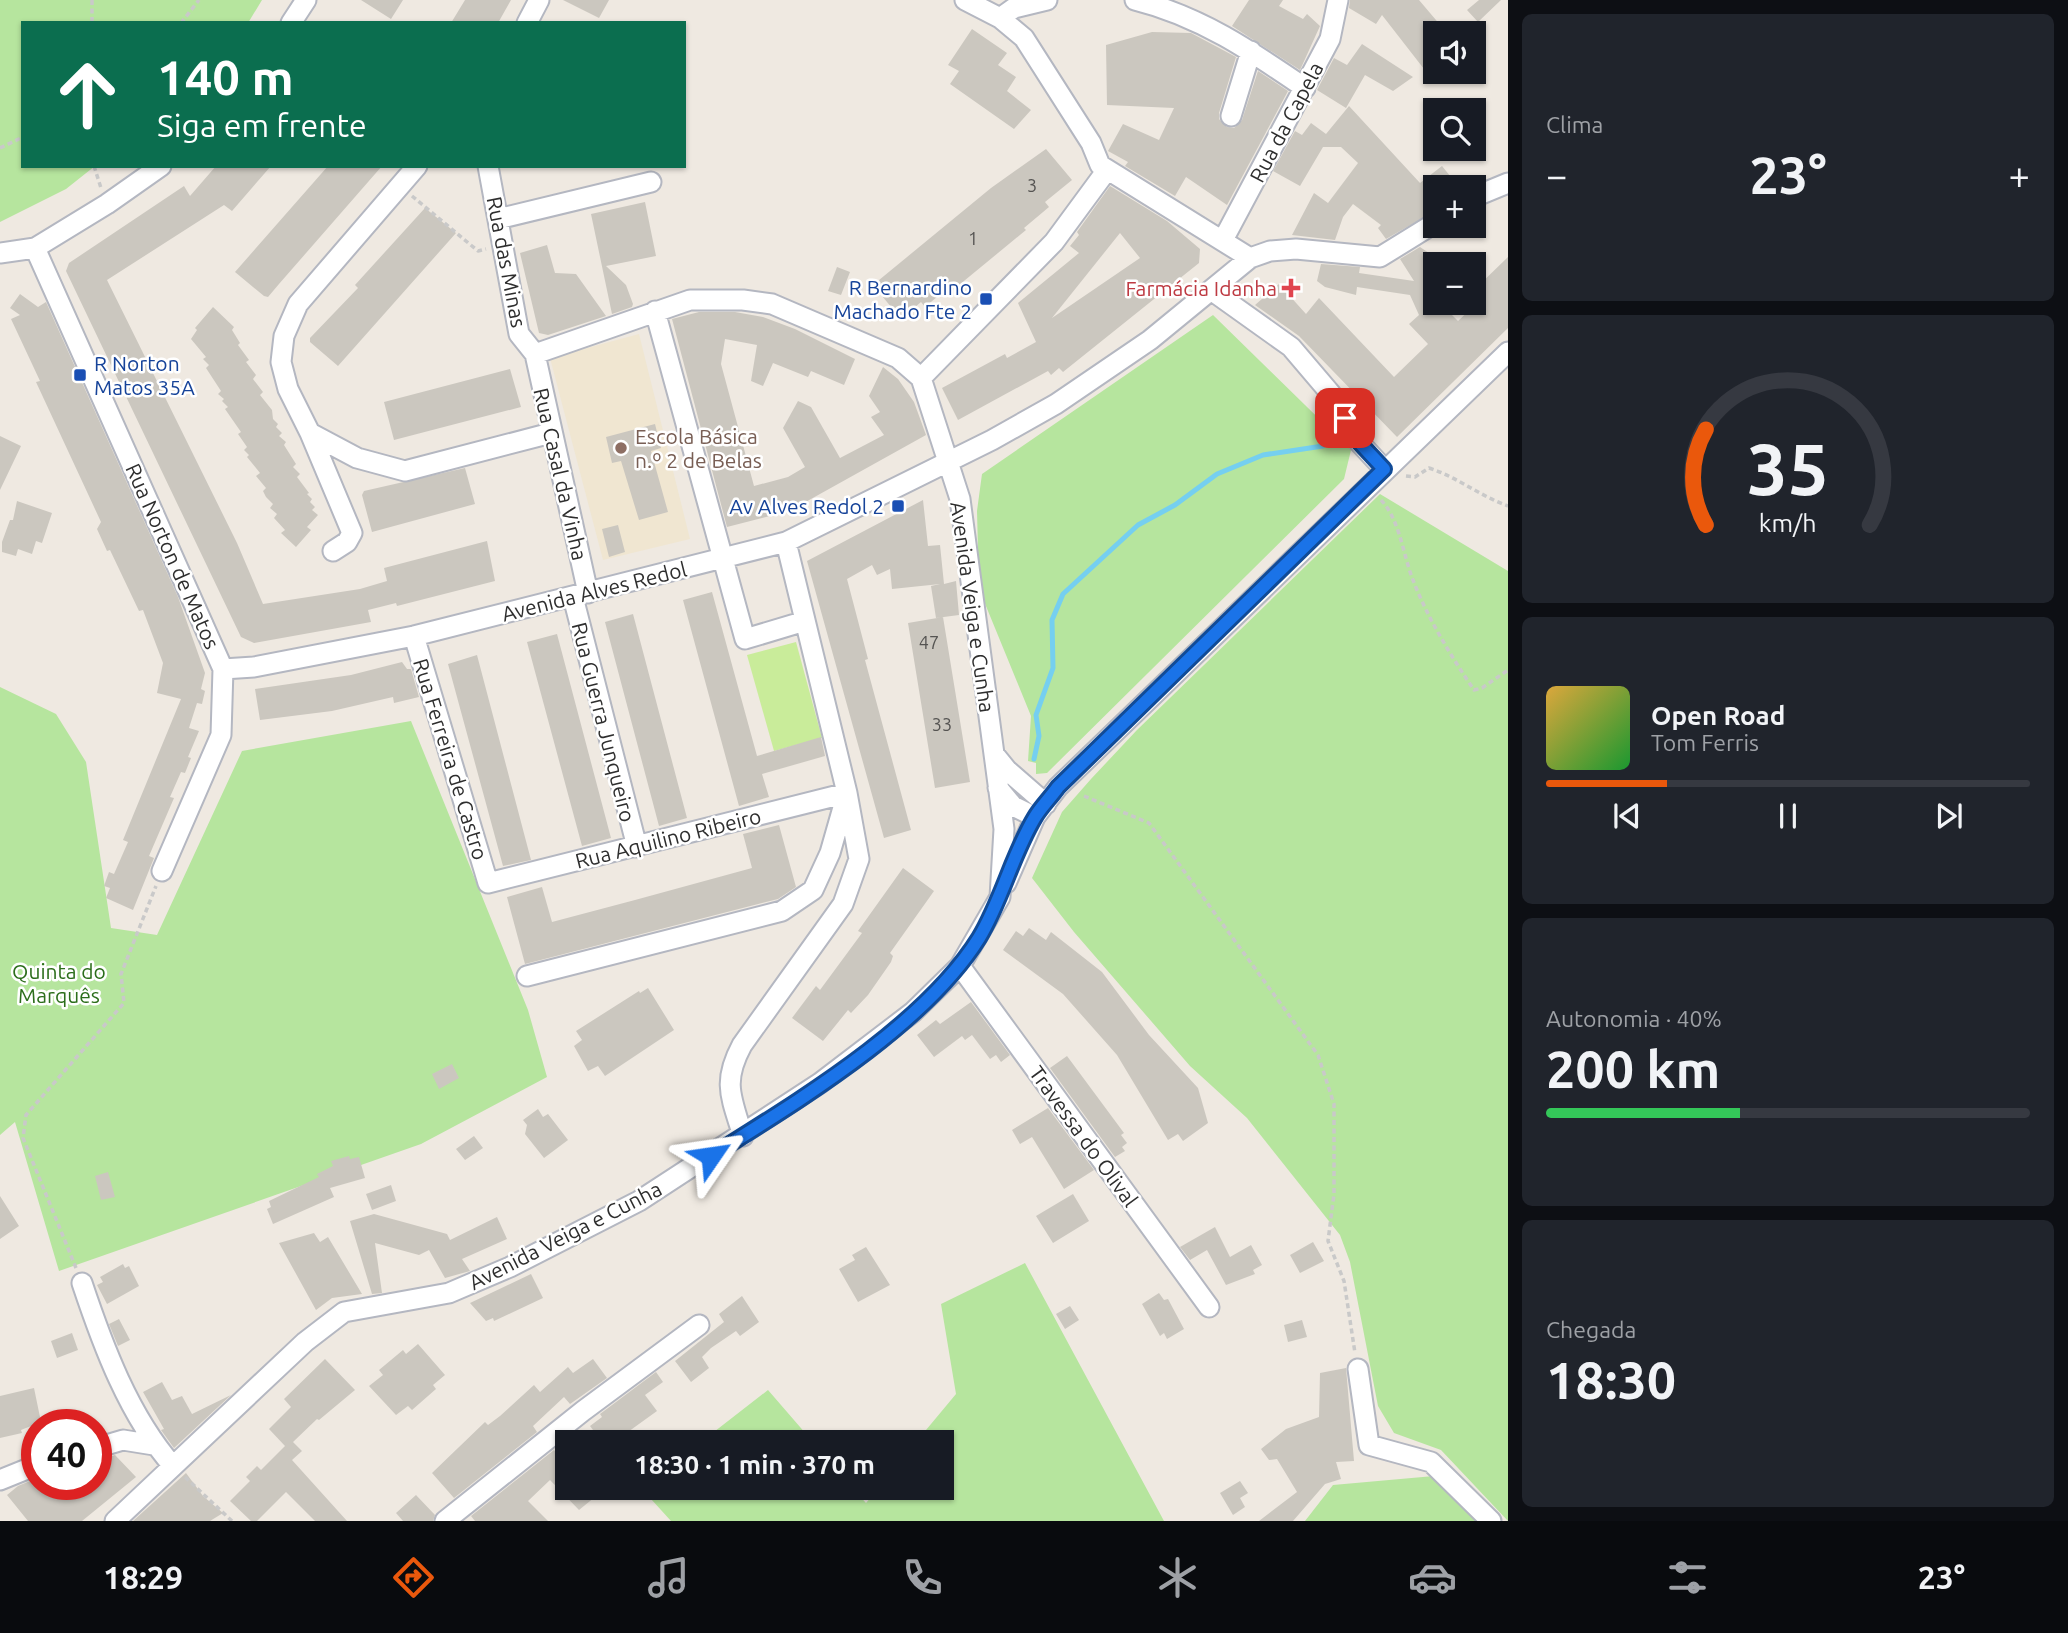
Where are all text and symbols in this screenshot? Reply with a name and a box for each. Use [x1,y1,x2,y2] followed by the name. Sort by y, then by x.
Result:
[1423,21,1486,315] map controls
[1423,21,1486,84] button: sound
[42,49,133,140] icon: ahead
[157,49,294,104] text: 140 m
[1244,58,1328,186] street label: Rua da Capela
[1423,98,1486,161] button: search
[157,107,367,143] text: Siga em frente
[1546,112,1603,137] text: Clima
[1749,146,1827,204] text: 23°
[1546,154,1567,196] text: −
[2009,154,2030,196] text: +
[1027,175,1037,195] house number: 3
[1423,175,1486,238] button: +
[483,194,531,330] street label: Rua das Minas
[968,228,978,248] house number: 1
[1423,252,1486,315] button: −
[834,275,972,323] place label: R Bernardino Machado Fte 2
[1125,276,1277,300] place label: Farmácia Idanha
[1283,280,1299,296] marker: Farmácia Idanha
[978,291,994,307] marker: R Bernardino Machado Fte 2
[94,351,195,399] place label: R Norton Matos 35A
[72,367,88,383] marker: R Norton Matos 35A
[529,385,593,563] street label: Rua Casal da Vinha
[1315,388,1375,448] pin
[1326,399,1364,437] icon: arrive
[635,424,762,472] place label: Escola Básica n.º 2 de Belas
[1747,428,1829,510] text: 35
[613,440,629,456] marker: Escola Básica n.º 2 de Belas
[121,460,225,652] street label: Rua Norton de Matos
[729,494,884,518] place label: Av Alves Redol 2
[890,498,906,514] marker: Av Alves Redol 2
[946,500,1000,714] street label: Avenida Veiga e Cunha
[1759,509,1817,537] text: km/h
[499,556,689,626] street label: Avenida Alves Redol
[568,620,640,824] street label: Rua Guerra Junqueiro
[919,632,939,652] house number: 47
[409,655,493,863] street label: Rua Ferreira de Castro
[1651,701,1785,730] text: Open Road
[932,714,952,734] house number: 33
[1651,730,1759,755] text: Tom Ferris
[1608,797,1646,835] icon: previous
[1769,797,1807,835] icon: pause
[1930,797,1968,835] icon: next
[573,803,763,873] street label: Rua Aquilino Ribeiro
[12,959,106,1007] park label: Quinta do Marquês
[1546,1006,1722,1031] text: Autonomia · 40%
[1546,1040,1720,1098] text: 200 km
[1025,1061,1143,1211] street label: Travessa do Olival
[674,1119,748,1193] position arrow
[465,1176,665,1294] street label: Avenida Veiga e Cunha
[1546,1317,1636,1342] text: Chegada
[1546,1351,1676,1409] text: 18:30
[21,1409,112,1500] speed limit sign: 40
[634,1450,875,1479] text: 18:30 · 1 min · 370 m
[389,1553,438,1602] icon: directions
[644,1553,693,1602] icon: music
[898,1553,947,1602] icon: phone
[1153,1553,1202,1602] icon: climate
[1408,1553,1457,1602] icon: car
[1663,1553,1712,1602] icon: filters
[103,1559,183,1595] text: 18:29
[1918,1559,1965,1595] text: 23°

